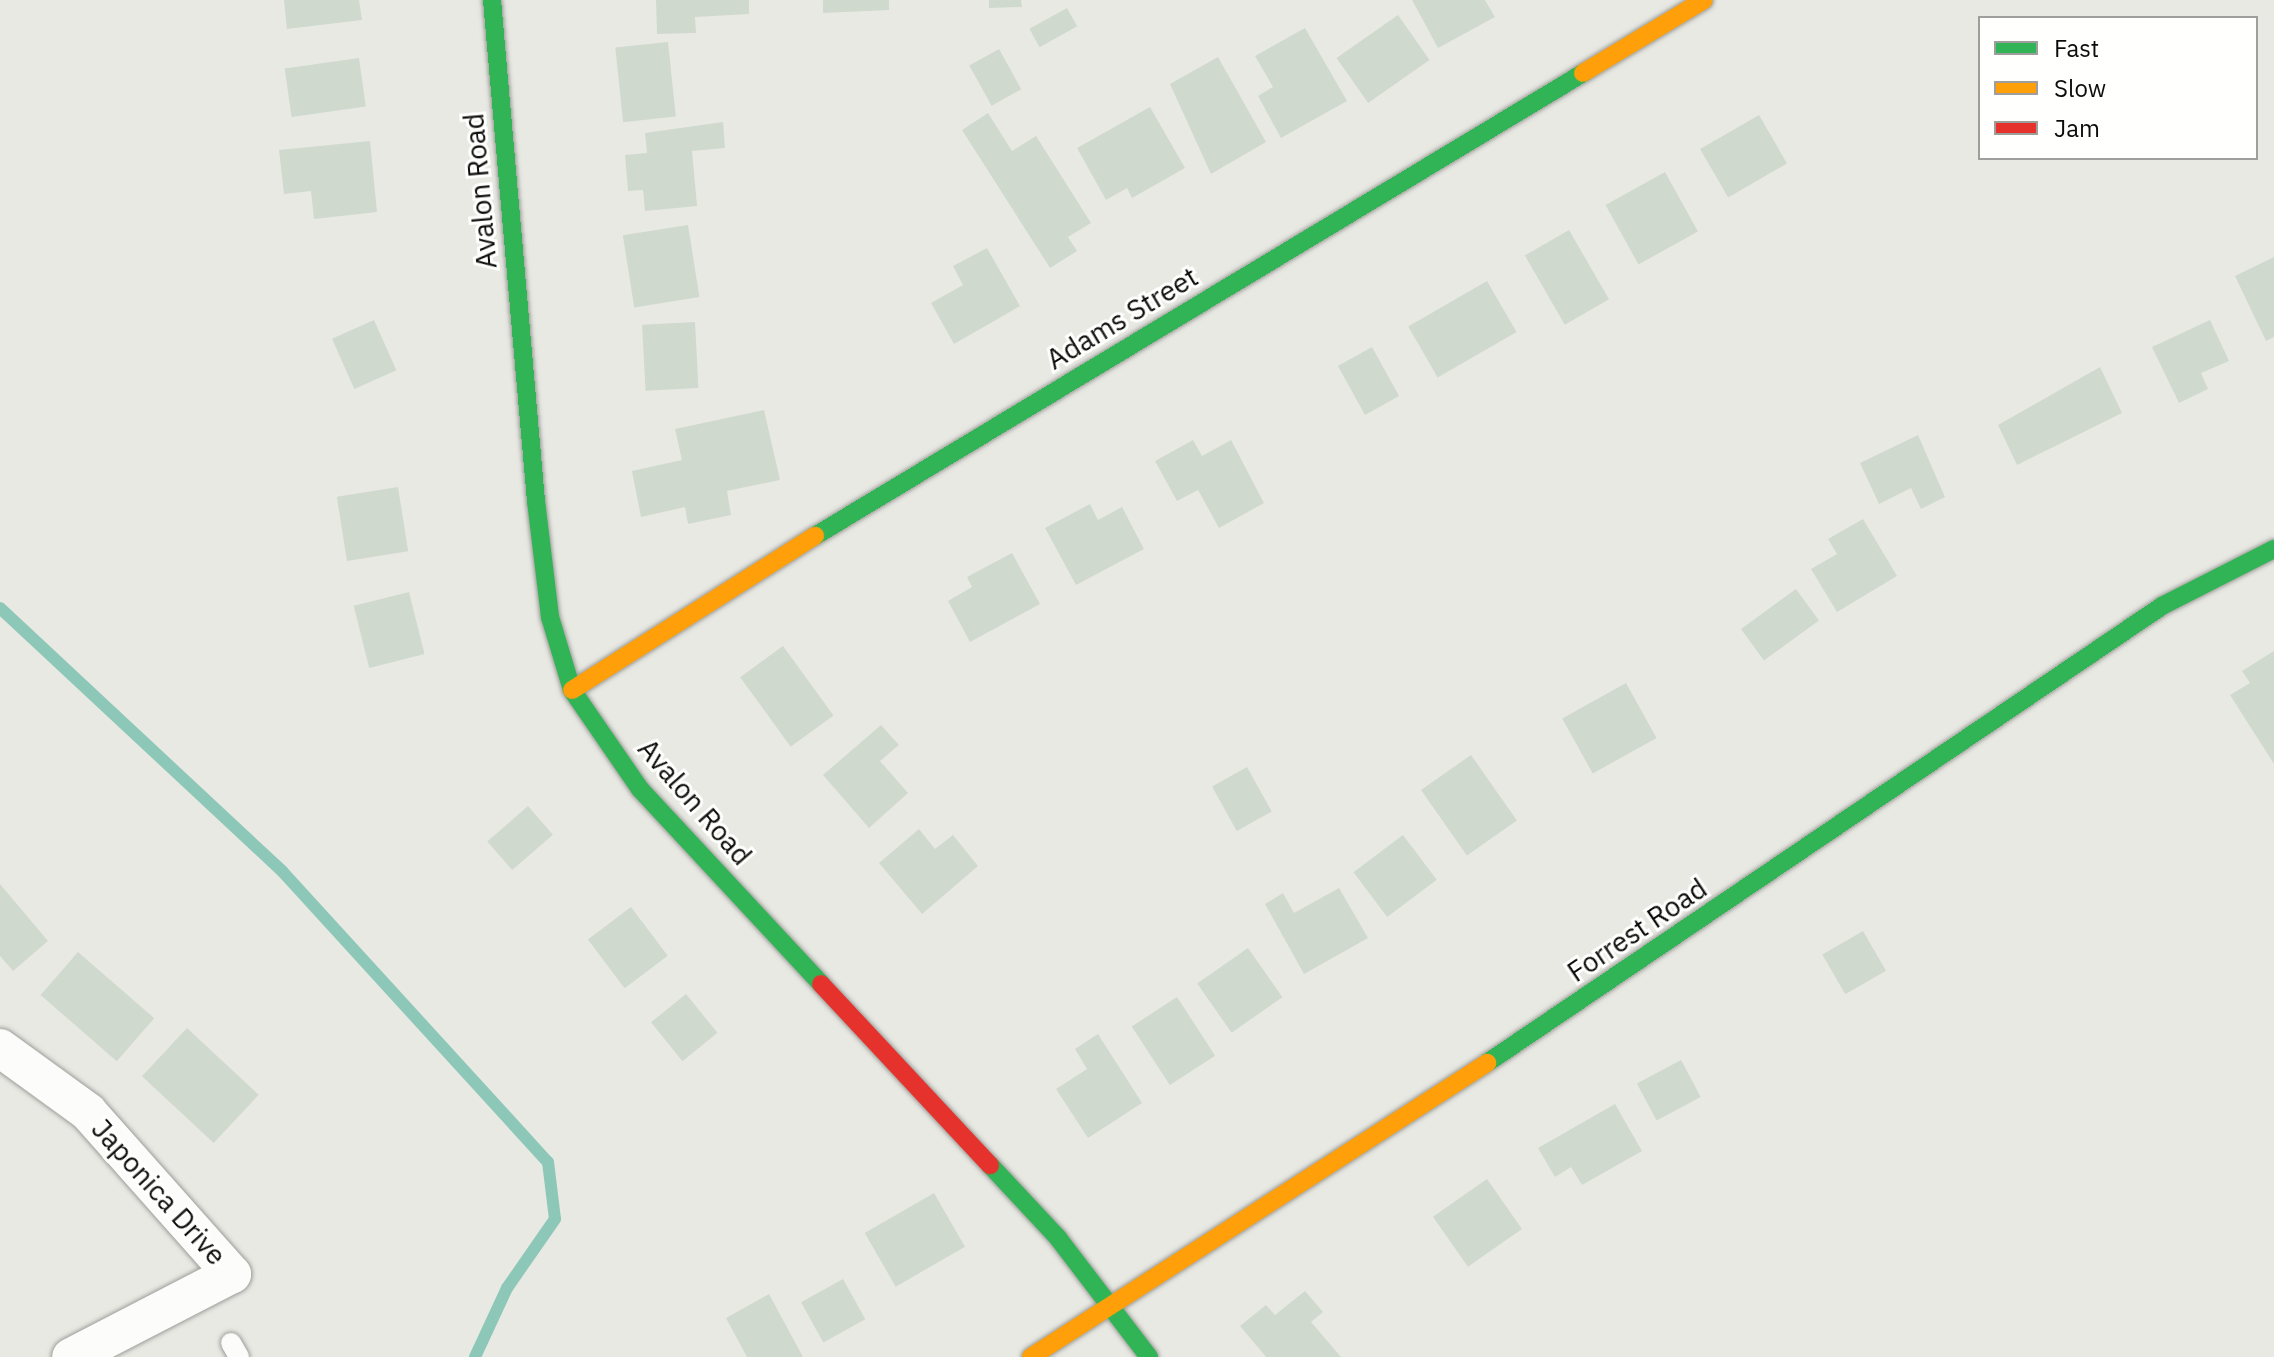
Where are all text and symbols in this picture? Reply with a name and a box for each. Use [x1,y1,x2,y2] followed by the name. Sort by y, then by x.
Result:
[1978,16,2258,160] legend
[2054,32,2099,64] text: Fast
[2054,72,2106,104] text: Slow
[456,112,504,270] street label: Avalon Road
[2054,112,2100,144] text: Jam
[1040,260,1204,376] street label: Adams Street
[631,732,759,872] street label: Avalon Road
[1561,871,1713,989] street label: Forrest Road
[85,1112,233,1272] street label: Japonica Drive

